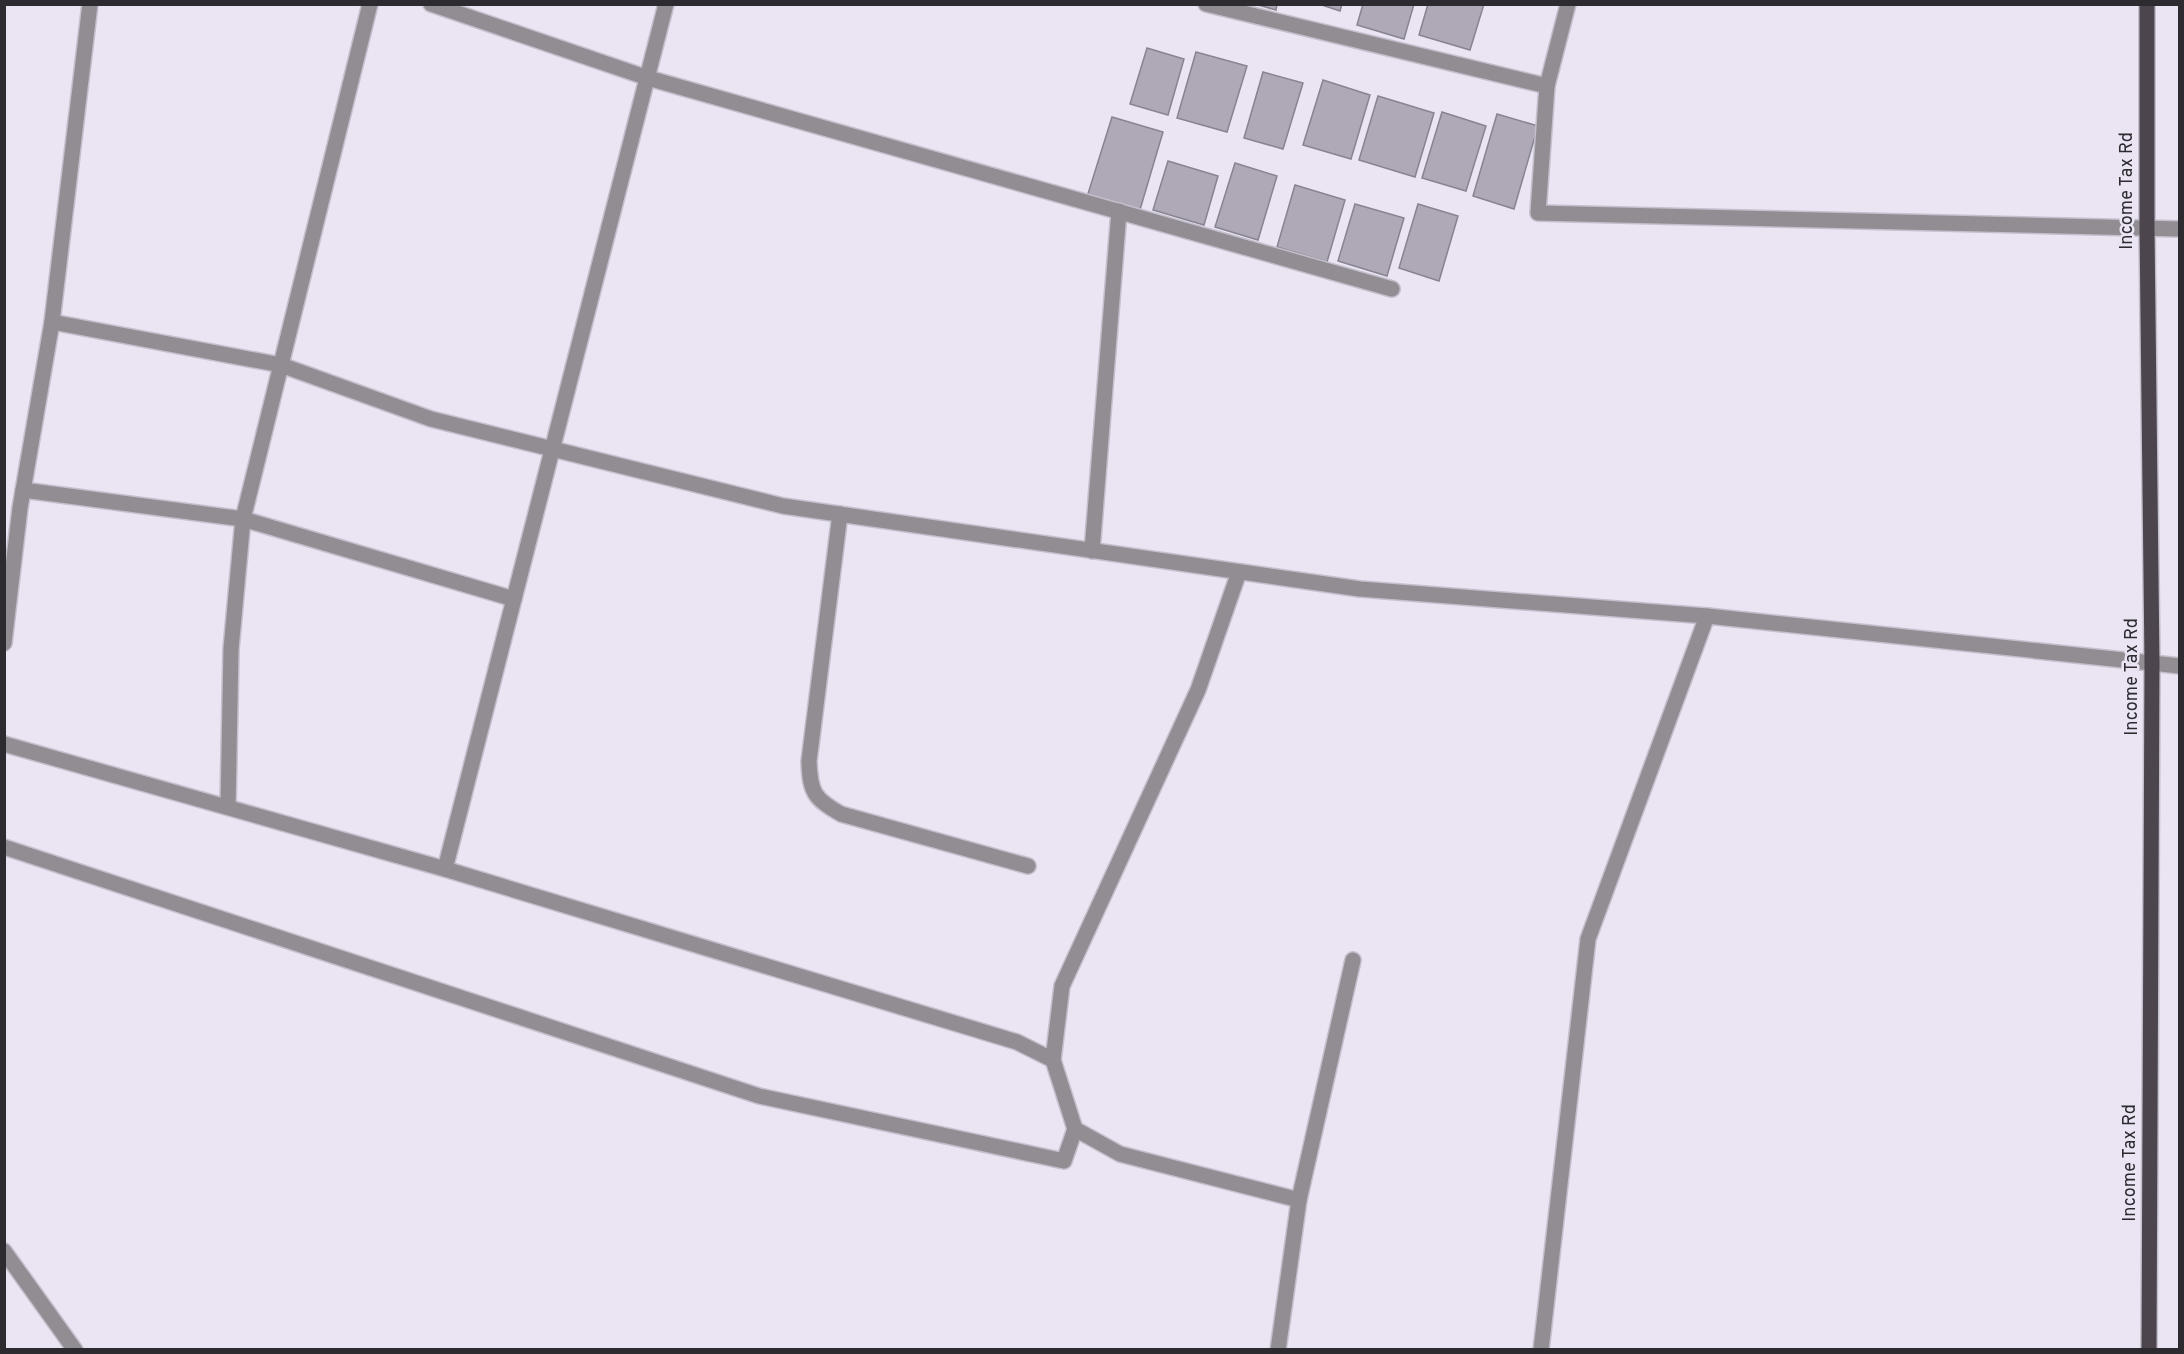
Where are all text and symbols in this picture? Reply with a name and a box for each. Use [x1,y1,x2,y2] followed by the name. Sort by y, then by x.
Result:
[2116,132,2139,250] street label: Income Tax Rd
[2121,618,2144,736] street label: Income Tax Rd
[2119,1104,2142,1222] street label: Income Tax Rd

